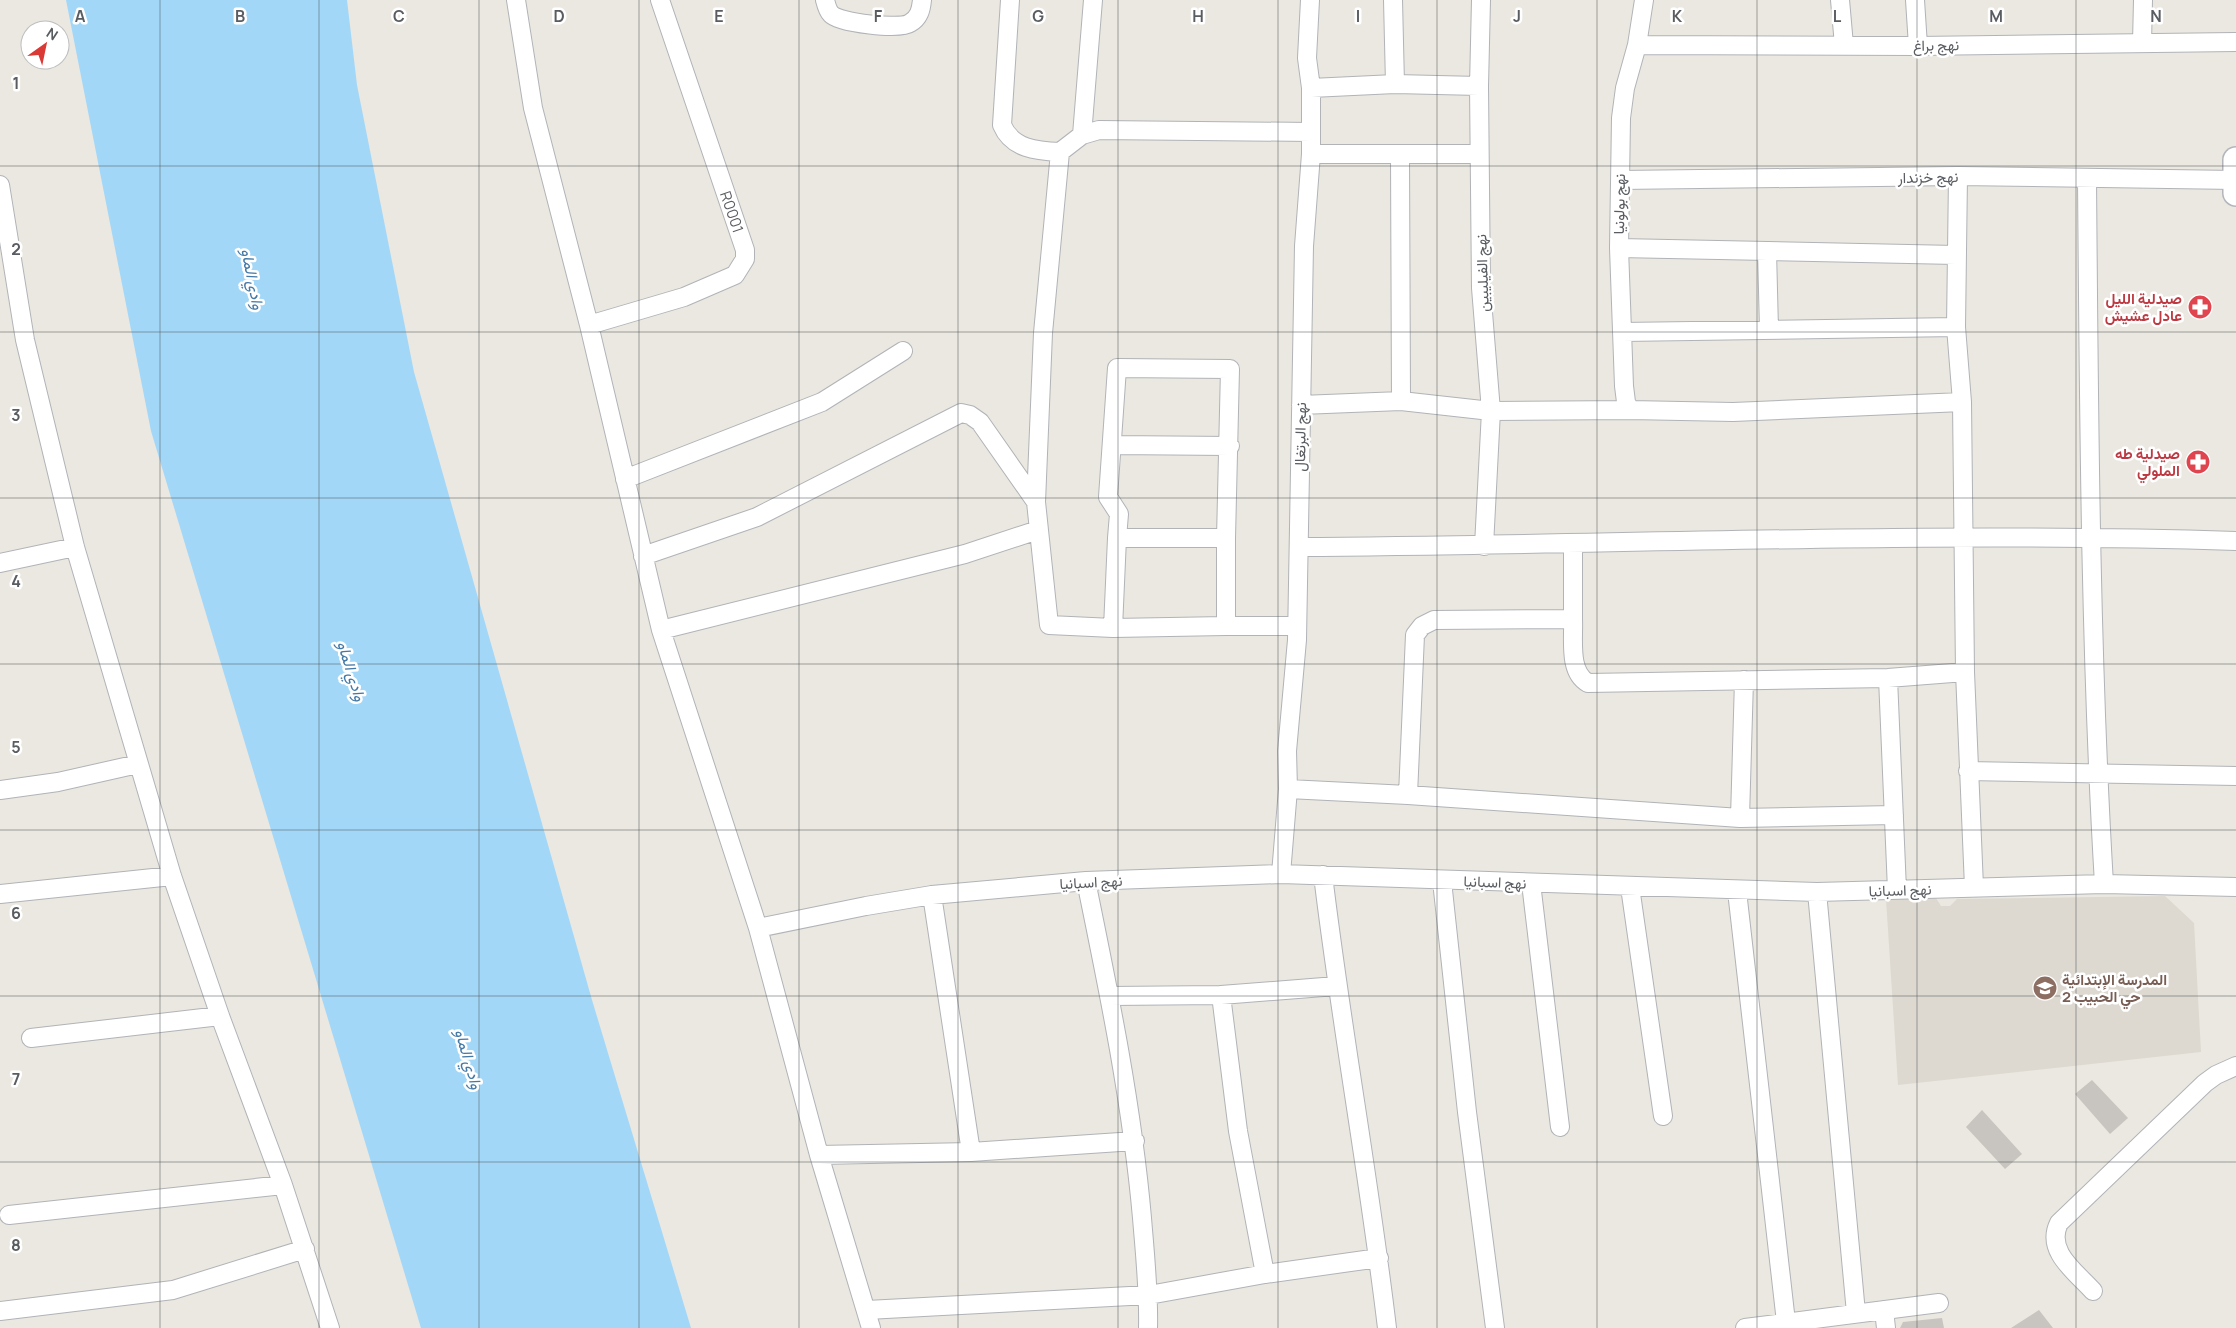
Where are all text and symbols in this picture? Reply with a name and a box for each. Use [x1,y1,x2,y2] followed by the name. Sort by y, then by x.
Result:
[75,5,86,27] text: A
[235,5,245,27] text: B
[393,5,405,27] text: C
[553,5,565,27] text: D
[714,5,724,27] text: E
[874,5,883,27] text: F
[1032,5,1044,27] text: G
[1192,5,1204,27] text: H
[1356,5,1360,27] text: I
[1513,5,1521,27] text: J
[1672,5,1683,27] text: K
[1833,5,1842,27] text: L
[1989,5,2003,27] text: M
[2150,5,2162,27] text: N
[20,20,70,70] north arrow
[43,23,62,44] text: N
[1913,34,1959,57] street label: نهج براغ
[12,72,20,94] text: 1
[1896,166,1959,189] street label: نهج خزندار
[1608,173,1631,235] street label: نهج بولونيا
[715,188,749,236] street label: R0001
[1470,234,1495,312] street label: نهج الفيليبين
[11,238,21,260] text: 2
[233,247,270,312] water label: وادي الماو
[2105,288,2182,326] place label: صيدلية الليل عادل عشيش
[2187,294,2213,320] pharmacy icon: صيدلية الليل عادل عشيش
[1289,402,1312,472] street label: نهج البرتغال
[11,404,21,426] text: 3
[2115,443,2180,484] place label: صيدلية طه الملولي
[2185,449,2211,475] pharmacy icon: صيدلية طه الملولي
[11,570,21,592] text: 4
[330,638,372,705] water label: وادي الماو
[11,736,21,758] text: 5
[1059,870,1123,895] street label: نهج اسبانيا
[1463,870,1527,895] street label: نهج اسبانيا
[1868,878,1932,903] street label: نهج اسبانيا
[11,902,21,924] text: 6
[2062,969,2167,1010] place label: المدرسة الإبتدائية حي الحبيب 2
[2032,975,2058,1001] school or university icon: المدرسة الإبتدائية حي الحبيب 2
[447,1026,488,1093] water label: وادي الماو
[12,1068,20,1090] text: 7
[11,1234,21,1256] text: 8

